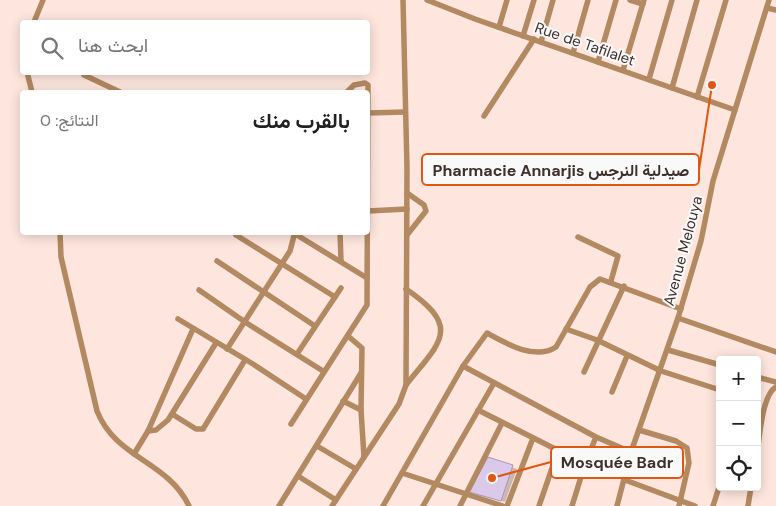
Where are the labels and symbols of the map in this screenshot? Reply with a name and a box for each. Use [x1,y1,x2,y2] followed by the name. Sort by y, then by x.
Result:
[532,17,638,71] street label: Rue de Tafilalet
[422,154,699,185] callout: Pharmacie Annarjis صيدلية النرجس
[433,160,689,181] text: Pharmacie Annarjis صيدلية النرجس
[659,194,707,308] street label: Avenue Melouya
[551,447,683,478] callout: Mosquée Badr
[561,452,674,473] text: Mosquée Badr

